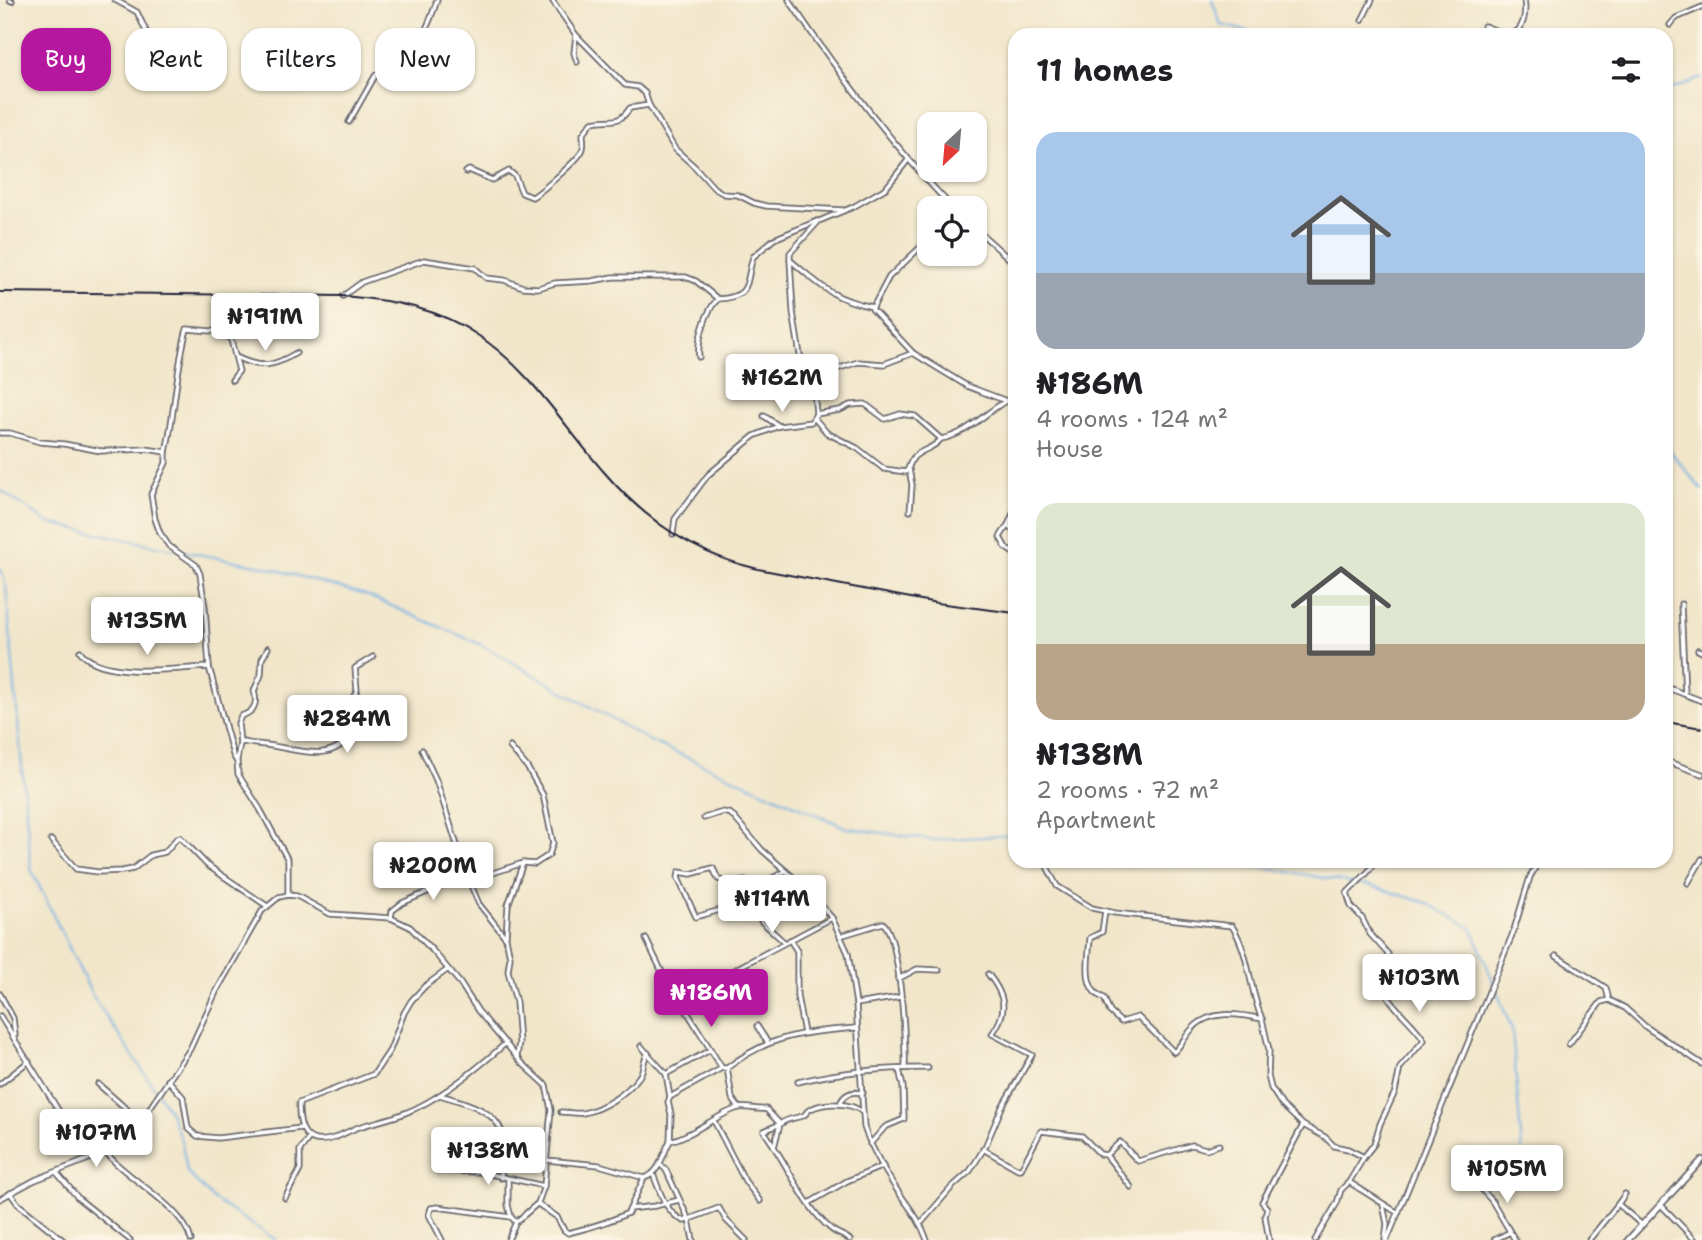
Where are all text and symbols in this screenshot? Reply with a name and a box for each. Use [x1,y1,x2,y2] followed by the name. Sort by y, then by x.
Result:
[21,28,111,91] chip: Buy
[125,28,227,91] chip: Rent
[241,28,361,91] chip: Filters
[375,28,475,91] chip: New
[1036,50,1173,91] text: 11 homes
[1607,51,1645,89] icon: filters
[917,112,987,182] north arrow
[917,112,987,266] map controls
[1278,177,1404,303] icon: home
[917,196,987,266] button: locate
[216,294,314,353] pin: ₦191M
[227,301,303,331] text: ₦191M
[733,354,831,414] pin: ₦162M
[742,362,823,392] text: ₦162M
[1036,363,1143,404] text: ₦186M
[1036,404,1228,434] text: 4 rooms · 124 m²
[1036,434,1104,464] text: House
[1278,548,1404,674] icon: home
[98,598,196,657] pin: ₦135M
[107,605,187,635] text: ₦135M
[298,696,396,755] pin: ₦284M
[303,703,391,733] text: ₦284M
[1036,734,1143,775] text: ₦138M
[1036,775,1219,805] text: 2 rooms · 72 m²
[1036,805,1156,835] text: Apartment
[384,842,482,902] pin: ₦200M
[389,850,477,880] text: ₦200M
[723,876,821,935] pin: ₦114M
[734,883,810,913] text: ₦114M
[1370,954,1468,1014] pin: ₦103M
[1378,962,1460,992] text: ₦103M
[662,970,760,1029] pin: ₦186M
[670,977,752,1007] text: ₦186M
[47,1110,145,1169] pin: ₦107M
[55,1117,137,1147] text: ₦107M
[439,1128,537,1187] pin: ₦138M
[447,1135,529,1165] text: ₦138M
[1458,1146,1556,1205] pin: ₦105M
[1467,1153,1547,1183] text: ₦105M

